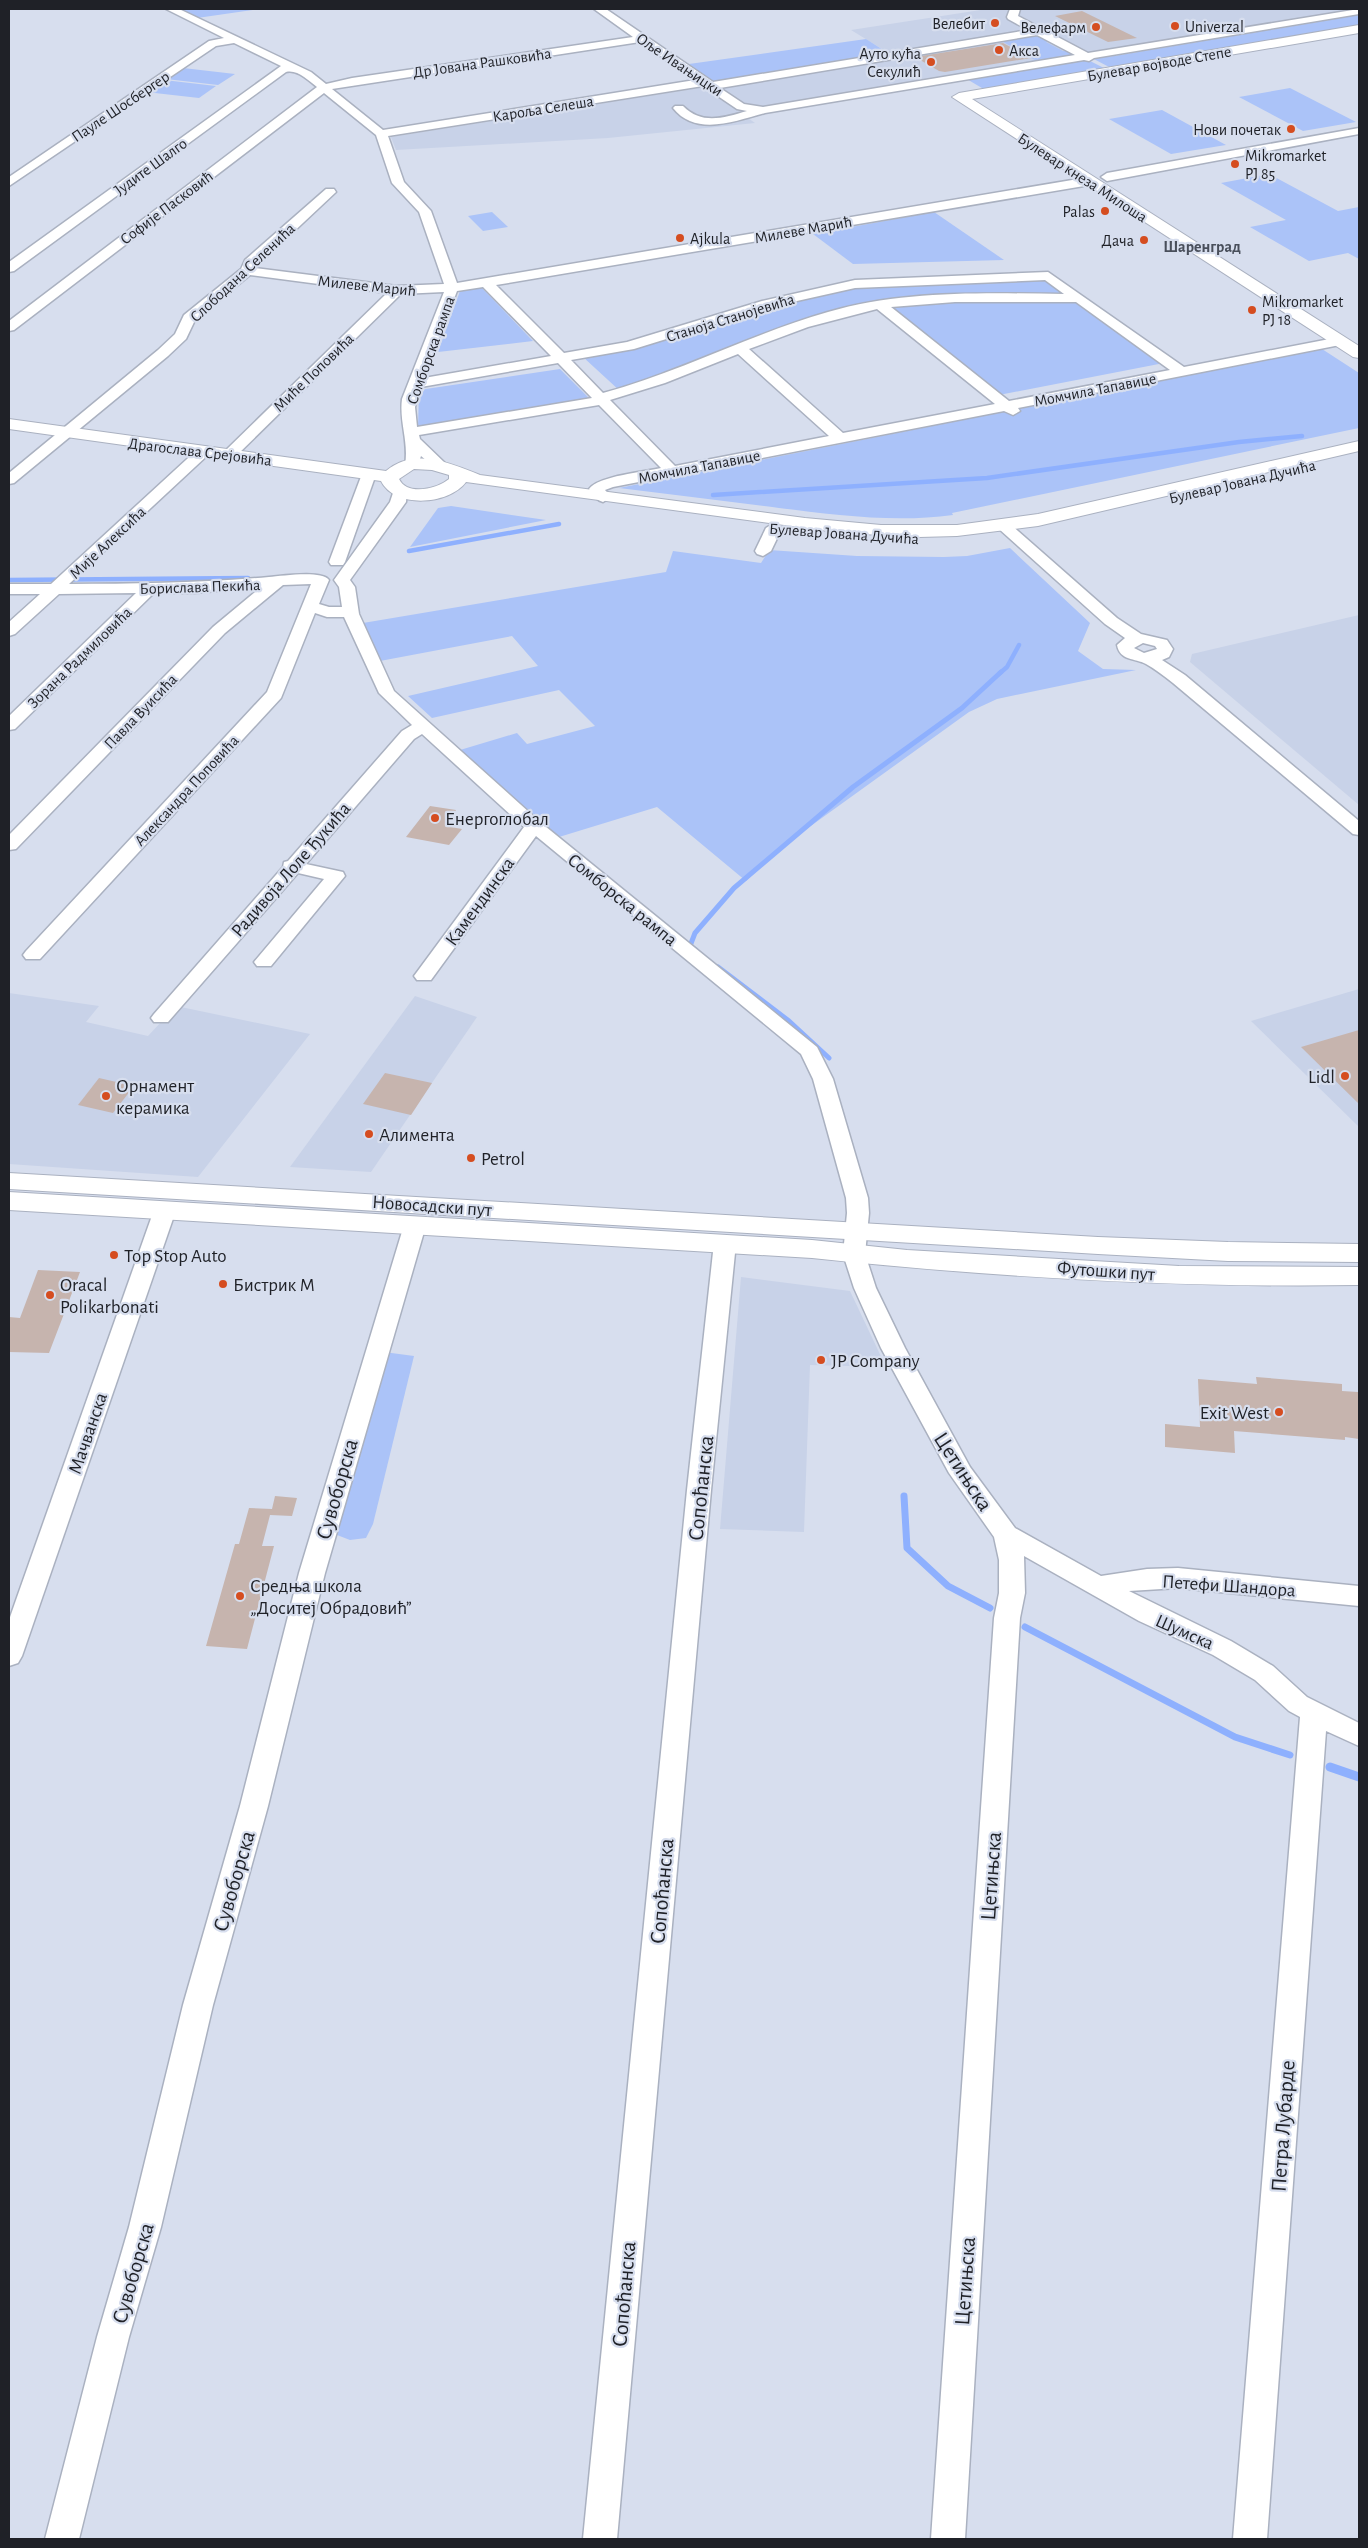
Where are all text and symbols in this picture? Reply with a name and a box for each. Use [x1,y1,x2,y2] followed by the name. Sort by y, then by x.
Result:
[932,16,985,32] place label: Велебит
[989,17,1001,29] marker: Велебит
[1185,19,1244,35] place label: Univerzal
[1020,20,1086,36] place label: Велефарм
[1169,20,1181,32] marker: Univerzal
[1090,21,1102,33] marker: Велефарм
[633,30,726,100] street label: Оље Ивањицки
[1009,43,1039,59] place label: Акса
[1086,43,1233,86] street label: Булевар војводе Степе
[993,44,1005,56] marker: Акса
[412,45,552,81] street label: Др Јована Рашковића
[859,46,921,81] place label: Ауто кућа Секулић
[925,56,937,68] marker: Ауто кућа Секулић
[69,68,173,146] street label: Пауле Шосбергер
[492,93,595,125] street label: Кароља Селеша
[1193,122,1282,138] place label: Нови почетак
[1285,123,1297,135] marker: Нови почетак
[1014,130,1150,226] street label: Булевар кнеза Милоша
[111,135,191,199] street label: Јудите Шалго
[1245,148,1326,182] place label: Mikromarket PJ 85
[1229,158,1241,170] marker: Mikromarket PJ 85
[117,168,217,249] street label: Софије Пасковић
[1062,204,1095,220] place label: Palas
[1099,205,1111,217] marker: Palas
[753,214,853,246] street label: Милеве Марић
[187,220,298,325] street label: Слободана Селенића
[690,231,730,248] place label: Ajkula
[674,232,686,244] marker: Ajkula
[1102,233,1134,249] place label: Дача
[1138,234,1150,246] marker: Дача
[1163,239,1241,255] district label: Шаренград
[317,273,417,299] street label: Милеве Марић
[664,291,797,346] street label: Станоја Станојевића
[404,294,458,407] street label: Сомборска рампа
[1262,294,1343,328] place label: Mikromarket PJ 18
[1246,304,1258,316] marker: Mikromarket PJ 18
[270,331,357,415] street label: Миће Поповића
[1033,370,1158,410] street label: Момчила Тапавице
[127,435,273,470] street label: Драгослава Срејовића
[637,447,762,487] street label: Момчила Тапавице
[1167,457,1317,508] street label: Булевар Јована Дучића
[67,504,150,583] street label: Мије Алексића
[768,521,919,548] street label: Булевар Јована Дучића
[139,577,261,597] street label: Борислава Пекића
[25,604,135,711] street label: Зорана Радмиловића
[101,671,181,753] street label: Павла Вуисића
[132,732,242,849] street label: Александра Поповића
[228,799,355,941] street label: Радивоја Лоле Ђукића
[445,810,549,829] place label: Енергоглобал
[429,812,441,824] marker: Енергоглобал
[564,850,681,950] street label: Сомборска рампа
[442,854,519,949] street label: Камендинска
[1308,1068,1335,1087] place label: Lidl
[1339,1070,1351,1082] marker: Lidl
[116,1077,194,1118] place label: Орнамент керамика
[100,1090,112,1102] marker: Орнамент керамика
[379,1126,455,1145] place label: Алимента
[363,1128,375,1140] marker: Алимента
[481,1150,525,1169] place label: Petrol
[465,1152,477,1164] marker: Petrol
[371,1193,493,1220] street label: Новосадски пут
[124,1247,227,1266] place label: Top Stop Auto
[108,1249,120,1261] marker: Top Stop Auto
[1056,1259,1155,1284] street label: Футошки пут
[60,1276,159,1317] place label: Oracal Polikarbonati
[233,1276,315,1295] place label: Бистрик М
[217,1278,229,1290] marker: Бистрик М
[44,1289,56,1301] marker: Oracal Polikarbonati
[831,1352,920,1371] place label: JP Company
[815,1354,827,1366] marker: JP Company
[66,1390,111,1477] street label: Мачванска
[1200,1404,1269,1423] place label: Exit West
[1273,1406,1285,1418] marker: Exit West
[930,1428,997,1515] street label: Цетињска
[685,1434,717,1542] street label: Сопоћанска
[312,1436,362,1542] street label: Сувоборска
[1161,1572,1297,1601] street label: Петефи Шандора
[250,1577,412,1618] place label: Средња школа „Доситеј Обрадовић”
[234,1590,246,1602] marker: Средња школа „Доситеј Обрадовић”
[1152,1611,1217,1654] street label: Шумска
[209,1828,259,1934] street label: Сувоборска
[977,1831,1005,1921] street label: Цетињска
[646,1837,678,1945] street label: Сопоћанска
[1267,2059,1299,2193] street label: Петра Лубарде
[108,2220,158,2326] street label: Сувоборска
[951,2236,979,2326] street label: Цетињска
[608,2240,640,2348] street label: Сопоћанска

